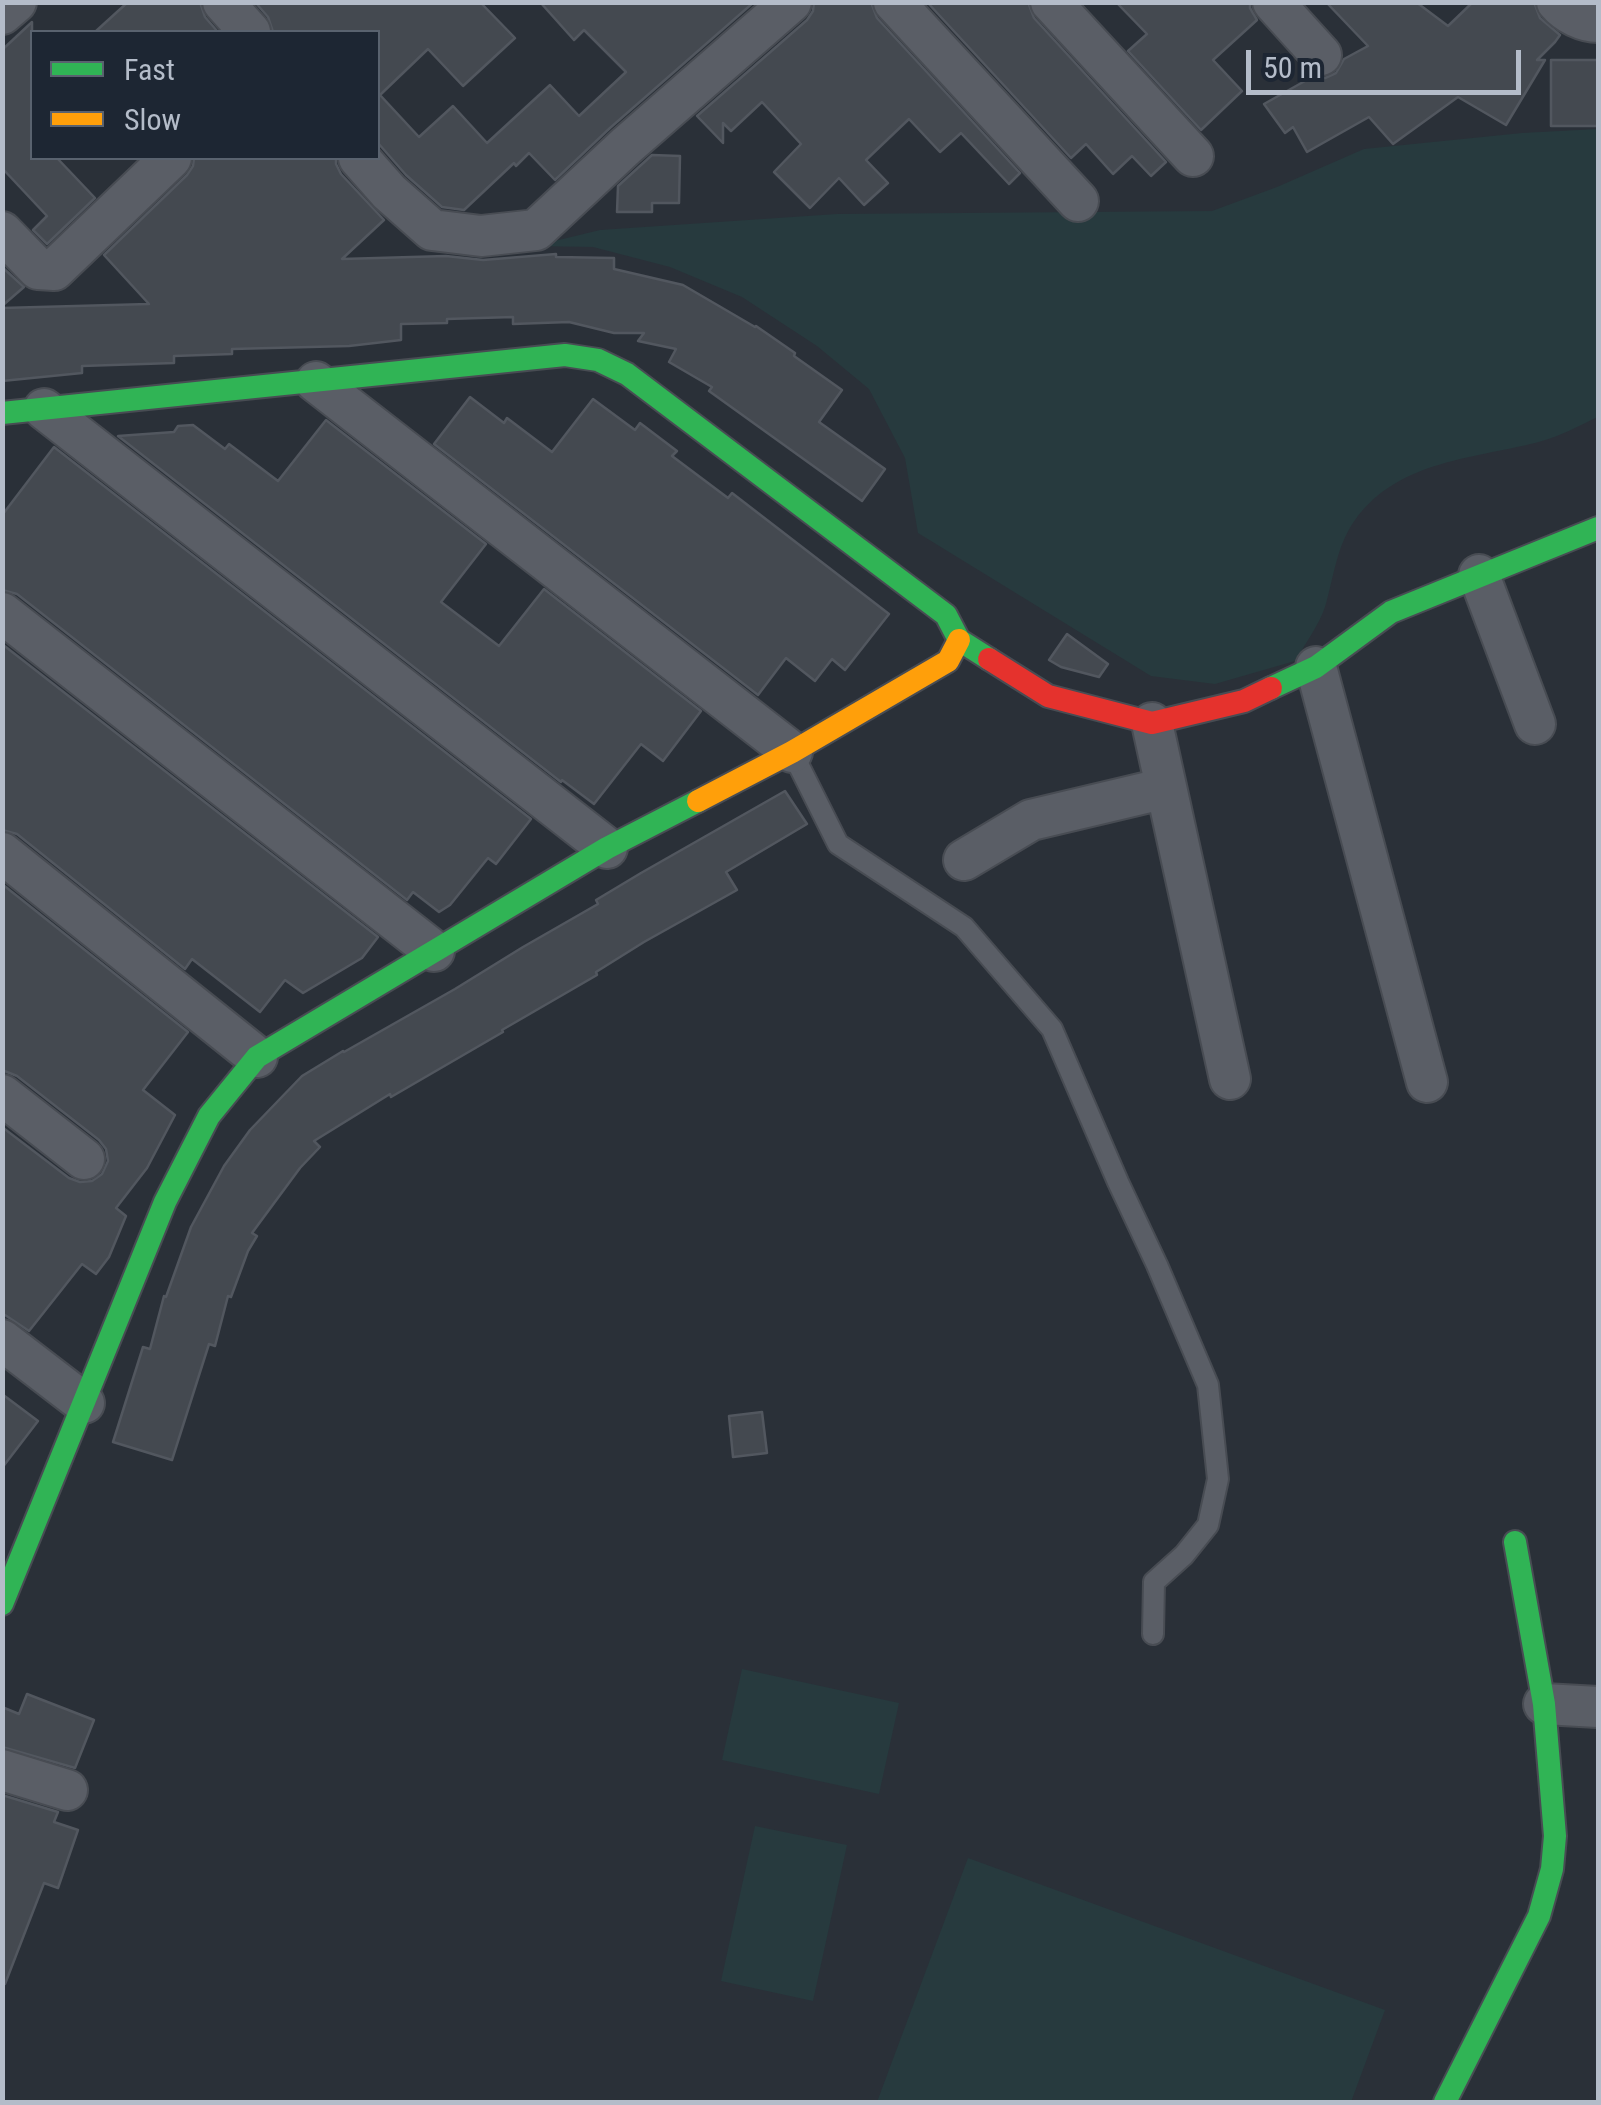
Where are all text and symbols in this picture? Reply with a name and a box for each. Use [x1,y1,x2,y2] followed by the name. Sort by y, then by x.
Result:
[30,30,380,160] legend
[1251,30,1526,92] scale bar
[1263,50,1322,85] text: 50 m
[124,52,175,87] text: Fast
[124,102,181,137] text: Slow

